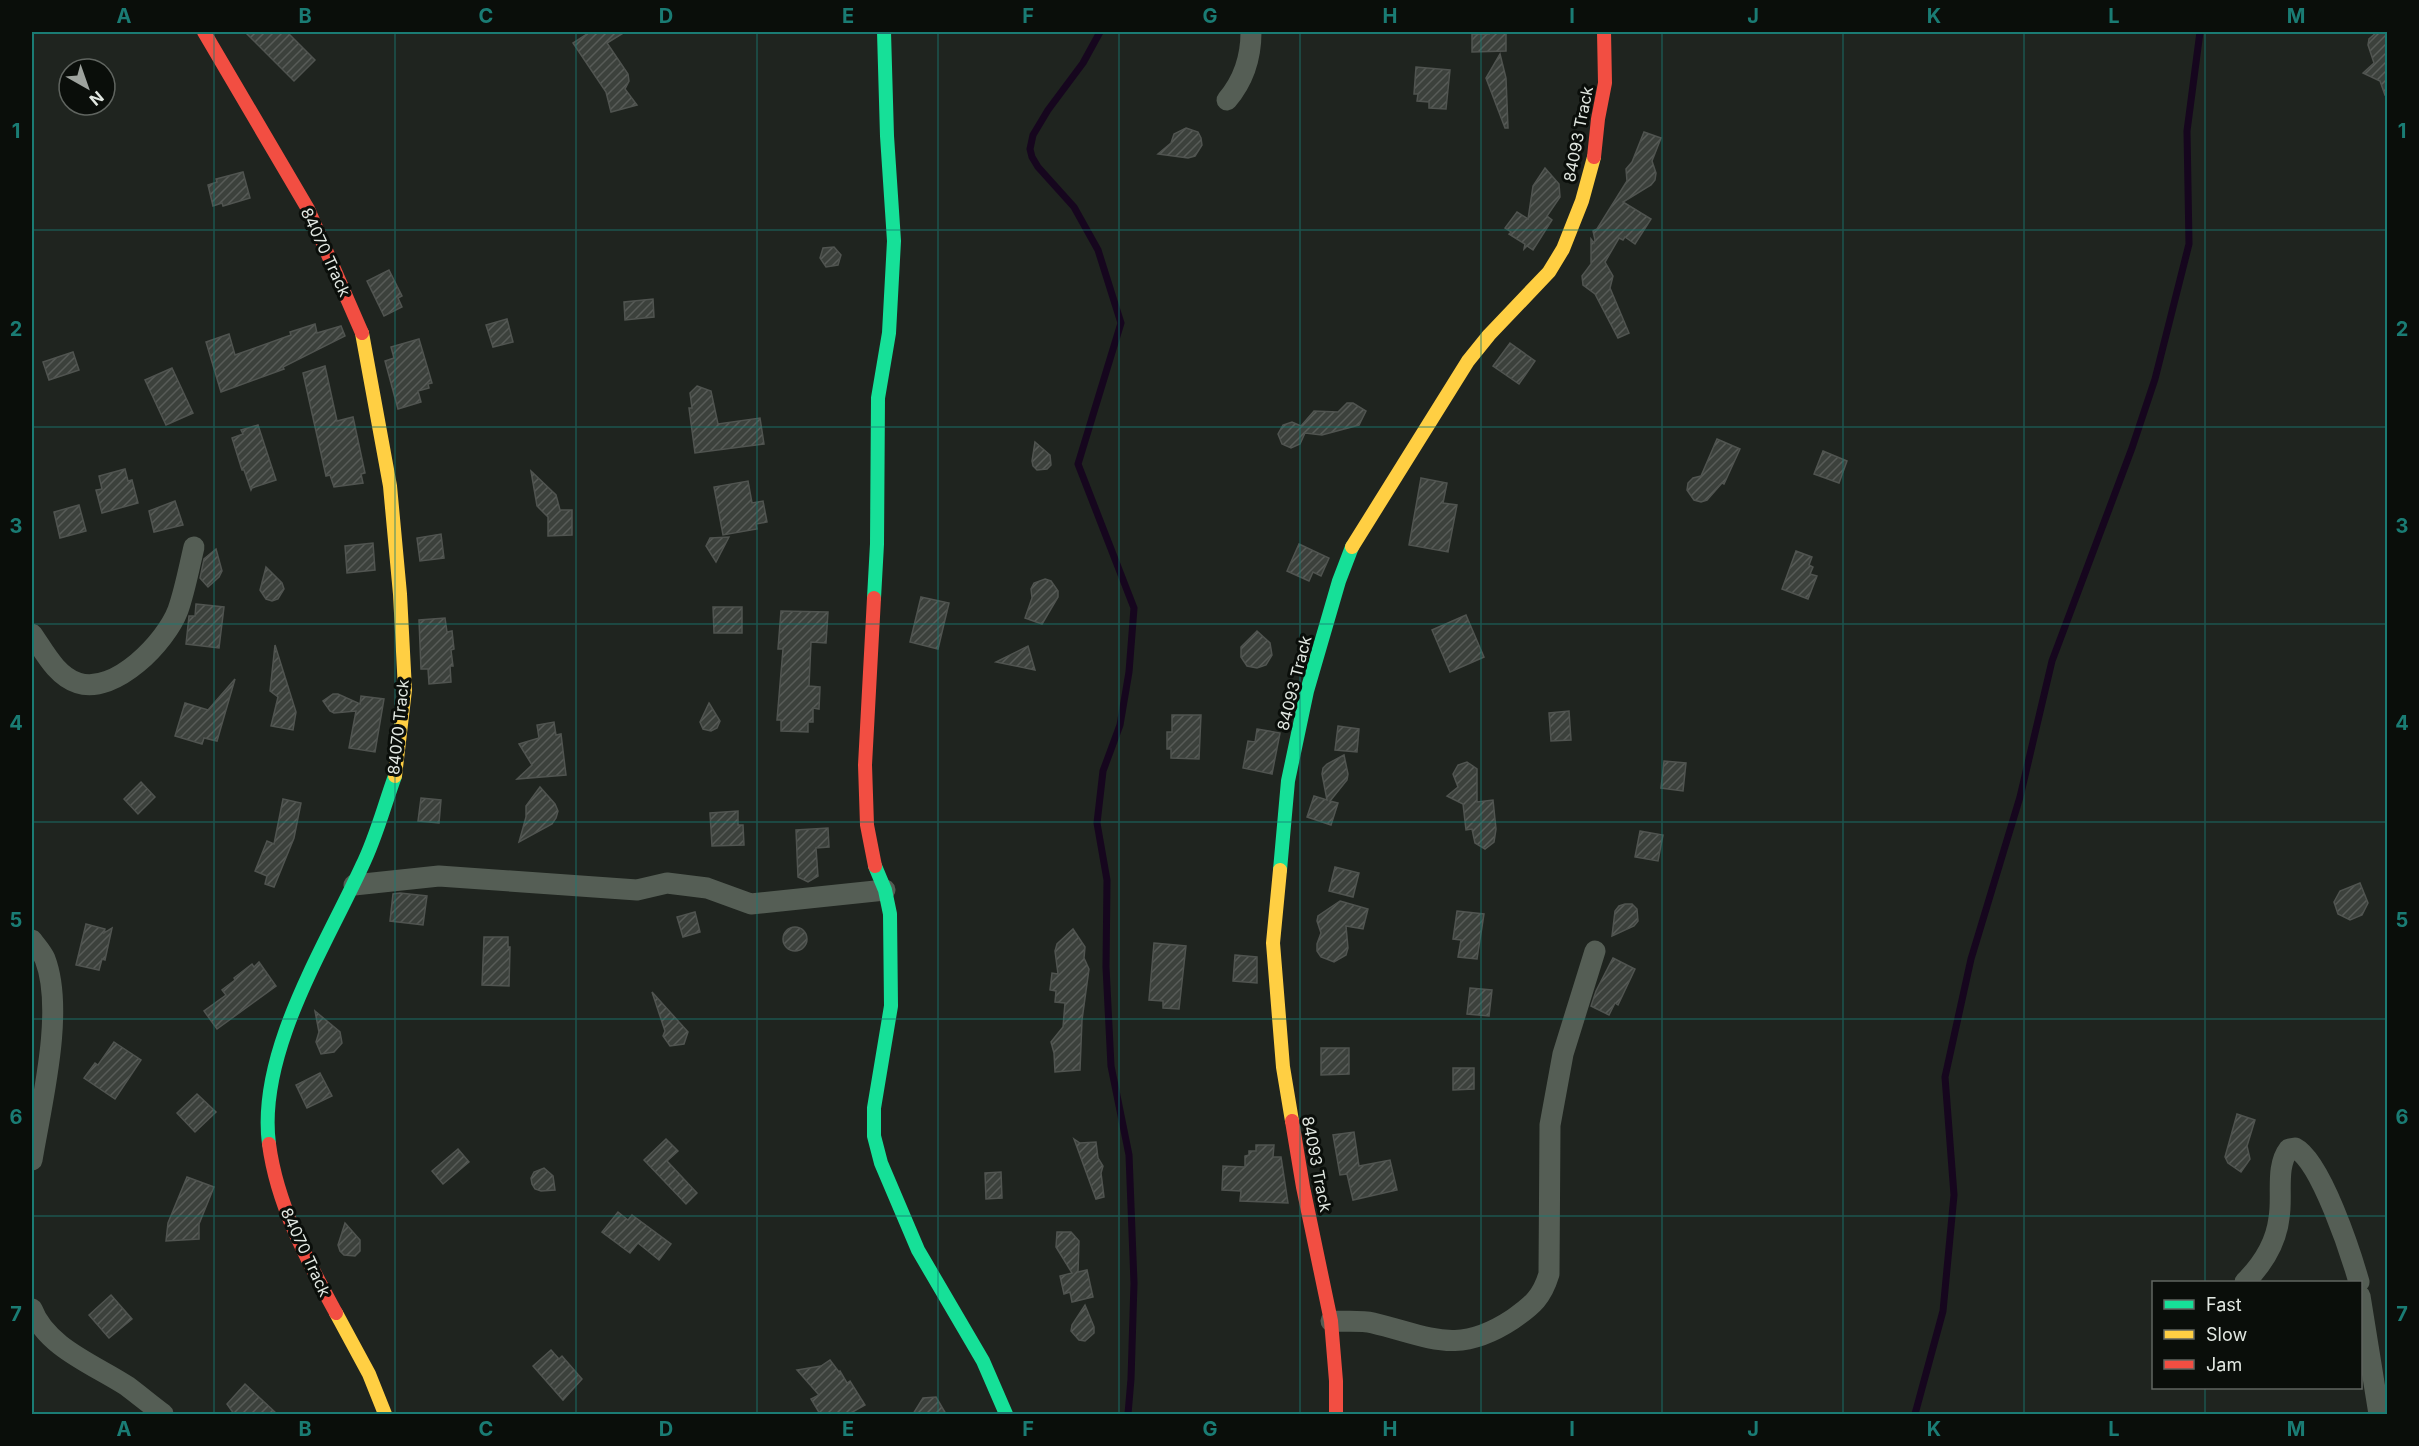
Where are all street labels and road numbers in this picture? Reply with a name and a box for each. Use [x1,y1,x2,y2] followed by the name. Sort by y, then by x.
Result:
[1559,84,1597,184] street label: 84093 Track
[297,204,355,300] street label: 84070 Track
[1273,633,1315,732] street label: 84093 Track
[383,678,413,776] street label: 84070 Track
[1298,1114,1336,1214] street label: 84093 Track
[277,1204,335,1300] street label: 84070 Track

